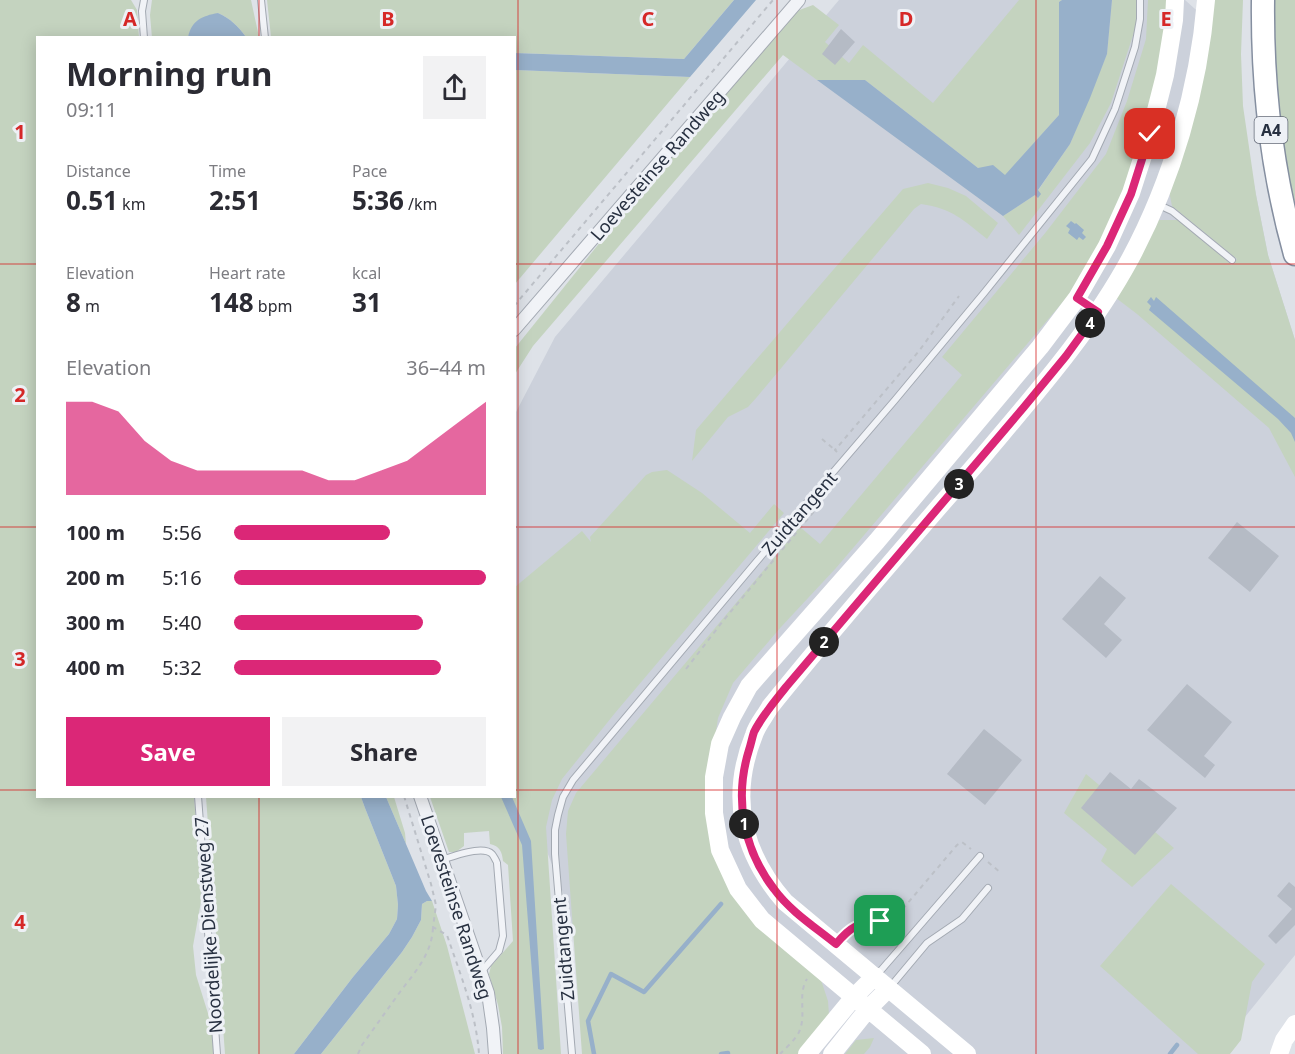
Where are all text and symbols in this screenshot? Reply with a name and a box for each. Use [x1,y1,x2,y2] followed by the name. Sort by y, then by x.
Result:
[123,5,137,32] text: A
[381,5,395,32] text: B
[642,5,655,32] text: C
[899,5,913,32] text: D
[1160,5,1172,32] text: E
[66,51,272,96] text: Morning run
[423,56,486,119] button: share
[585,84,729,246] street label: Loevesteinse Randweg
[66,96,117,123] text: 09:11
[1124,108,1175,159] pin
[1133,117,1166,150] icon: check
[1254,117,1288,143] road number: A4
[14,118,26,145] text: 1
[66,160,131,182] text: Distance
[209,160,246,182] text: Time
[352,160,387,182] text: Pace
[66,182,118,218] text: 0.51
[209,182,261,218] text: 2:51
[352,182,404,218] text: 5:36
[118,193,146,215] text: km
[404,193,438,215] text: /km
[66,262,134,284] text: Elevation
[209,262,285,284] text: Heart rate
[352,262,381,284] text: kcal
[66,284,81,320] text: 8
[209,284,254,320] text: 148
[352,284,382,320] text: 31
[81,295,100,317] text: m
[254,295,292,317] text: bpm
[1075,308,1105,338] pin: 4
[1085,312,1095,334] text: 4
[66,354,151,381] text: Elevation
[406,354,486,381] text: 36–44 m
[14,381,26,408] text: 2
[756,466,842,560] street label: Zuidtangent
[944,469,974,499] pin: 3
[954,473,964,495] text: 3
[66,519,125,546] text: 100 m
[162,519,202,546] text: 5:56
[66,564,125,591] text: 200 m
[162,564,202,591] text: 5:16
[66,609,125,636] text: 300 m
[162,609,202,636] text: 5:40
[809,627,839,657] pin: 2
[819,631,829,653] text: 2
[14,645,26,672] text: 3
[66,654,125,681] text: 400 m
[162,654,202,681] text: 5:32
[66,717,270,786] button: Save
[282,717,486,786] button: Share
[729,809,759,839] pin: 1
[416,812,498,1002] street label: Loevesteinse Randweg
[739,813,749,835] text: 1
[188,816,228,1034] street label: Noordelijke Dienstweg 27
[854,895,905,946] pin
[546,896,579,1002] street label: Zuidtangent
[863,904,896,937] icon: arrive
[14,908,26,935] text: 4

